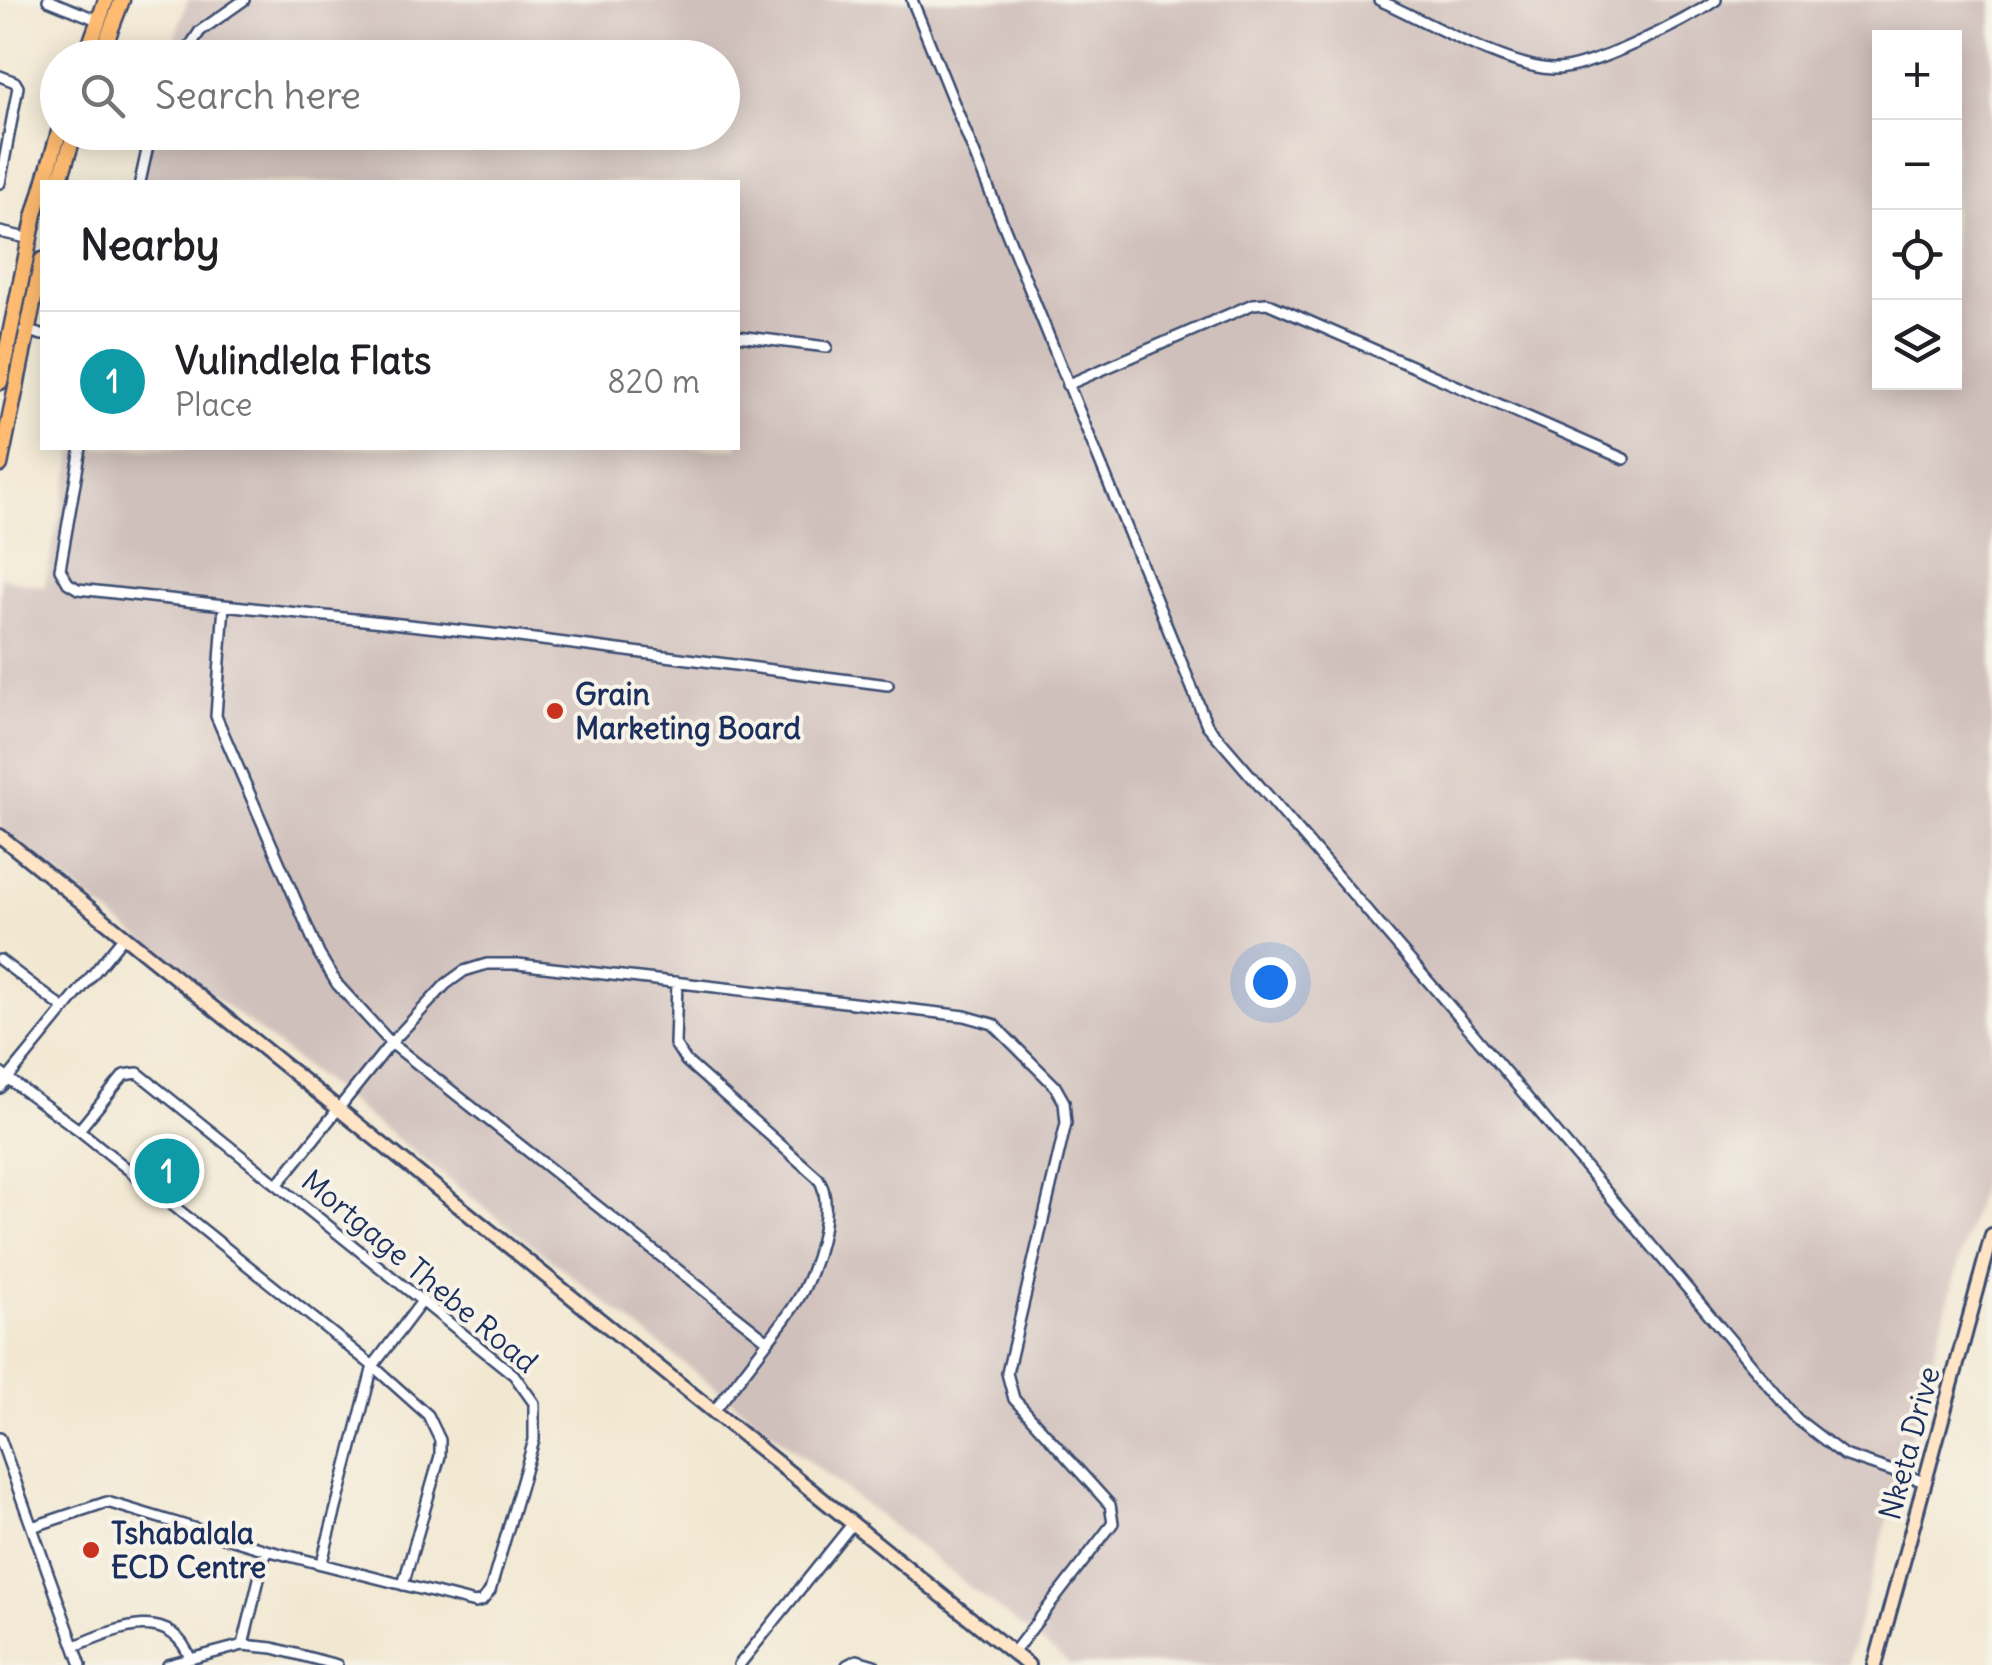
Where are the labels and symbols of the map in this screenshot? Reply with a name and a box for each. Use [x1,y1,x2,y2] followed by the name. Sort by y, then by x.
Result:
[575,675,801,747] place label: Grain Marketing Board
[544,700,566,722] marker: Grain Marketing Board
[1245,957,1296,1008] your location
[134,1134,200,1208] pin: 1
[294,1161,546,1381] street label: Mortgage Thebe Road
[1870,1362,1948,1524] street label: Nketa Drive
[111,1514,266,1586] place label: Tshabalala ECD Centre
[80,1539,102,1561] marker: Tshabalala ECD Centre

